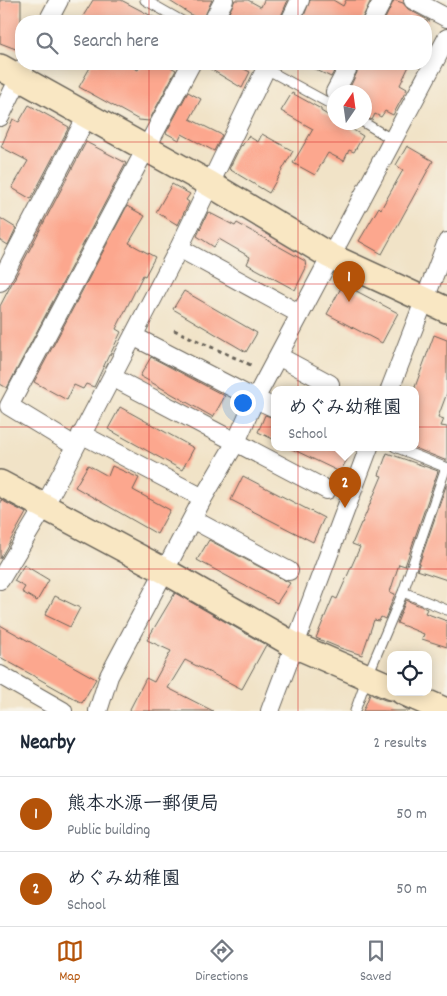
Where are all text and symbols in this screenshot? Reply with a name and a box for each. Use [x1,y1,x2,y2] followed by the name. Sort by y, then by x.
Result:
[15,15,432,70] search box
[33,29,61,57] icon: search
[73,29,159,56] text: Search here
[327,85,372,130] north arrow
[333,261,365,302] pin: 1
[271,386,419,451] popup
[230,390,256,416] your location
[288,396,402,423] text: めぐみ幼稚園
[288,423,327,446] text: School
[329,467,361,508] pin: 2
[387,651,432,696] map controls
[387,651,432,696] button: locate
[20,729,75,759] text: Nearby
[373,732,427,755] text: 2 results
[67,792,219,819] text: 熊本水源一郵便局
[34,803,38,826] text: 1
[396,803,427,826] text: 50 m
[67,819,150,842] text: Public building
[67,867,181,894] text: めぐみ幼稚園
[33,878,40,901] text: 2
[396,878,427,901] text: 50 m
[67,894,106,917] text: School
[56,937,84,987] tab: Map
[195,937,248,987] tab: Directions
[360,937,391,987] tab: Saved

